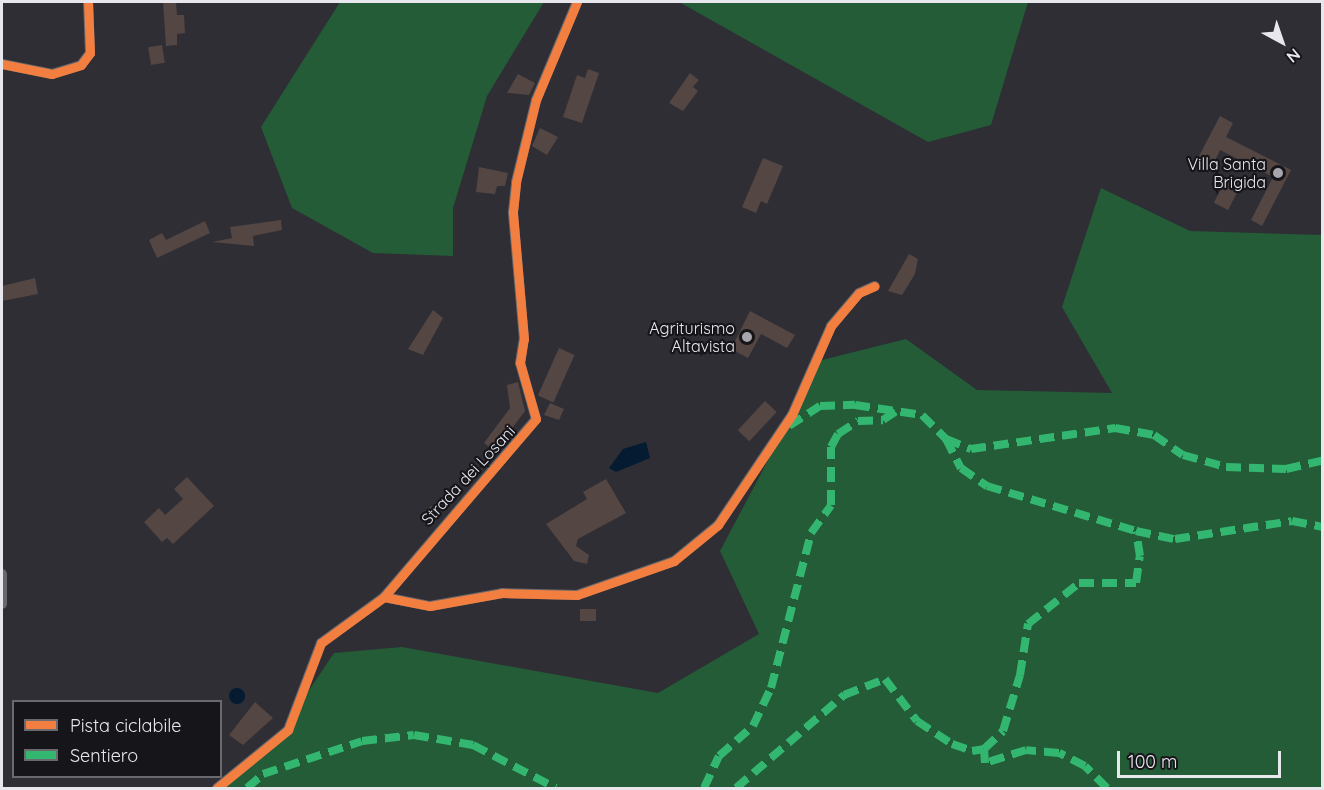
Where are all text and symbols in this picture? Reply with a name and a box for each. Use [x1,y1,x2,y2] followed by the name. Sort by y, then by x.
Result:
[1252,12,1312,72] north arrow
[1283,44,1305,67] text: N
[1187,154,1266,192] place label: Villa Santa Brigida
[1271,166,1285,180] marker: Villa Santa Brigida
[649,318,735,356] place label: Agriturismo Altavista
[740,330,754,344] marker: Agriturismo Altavista
[417,421,519,529] street label: Strada dei Losani
[12,700,222,778] legend
[70,714,181,737] text: Pista ciclabile
[1120,739,1284,777] scale bar
[70,744,138,767] text: Sentiero
[1128,750,1177,773] text: 100 m

